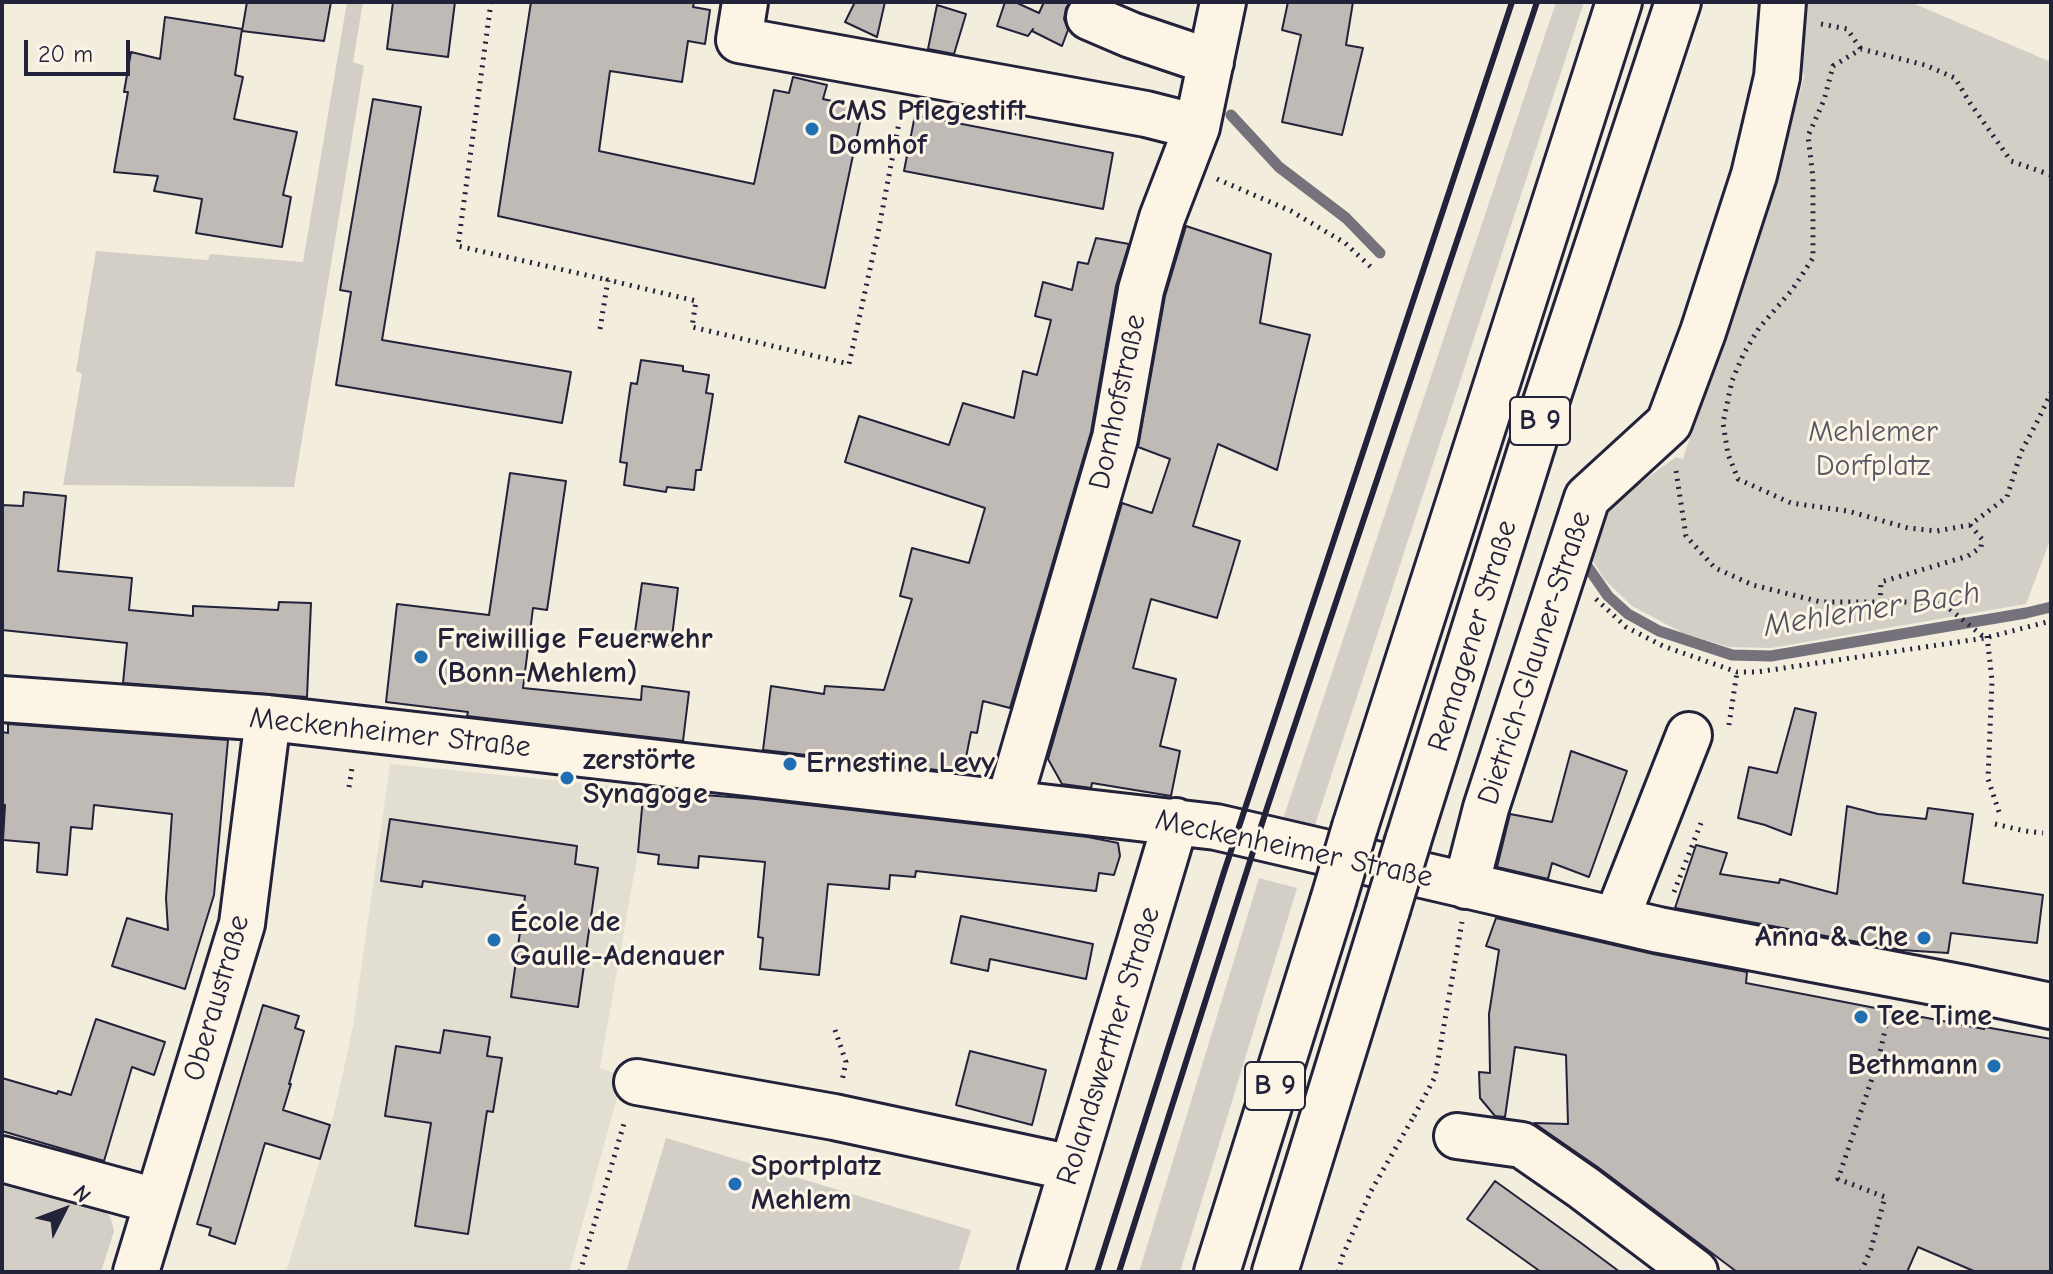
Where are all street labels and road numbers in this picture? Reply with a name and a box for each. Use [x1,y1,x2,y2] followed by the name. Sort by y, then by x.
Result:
[1082,311,1154,493] street label: Domhofstraße
[1510,397,1570,445] road number: B 9
[1471,507,1599,809] street label: Dietrich-Glauner-Straße
[1421,516,1525,756] street label: Remagener Straße
[248,700,532,766] street label: Meckenheimer Straße
[1152,802,1436,896] street label: Meckenheimer Straße
[1050,902,1168,1190] street label: Rolandswerther Straße
[176,911,258,1085] street label: Oberaustraße
[1245,1062,1305,1110] road number: B 9

